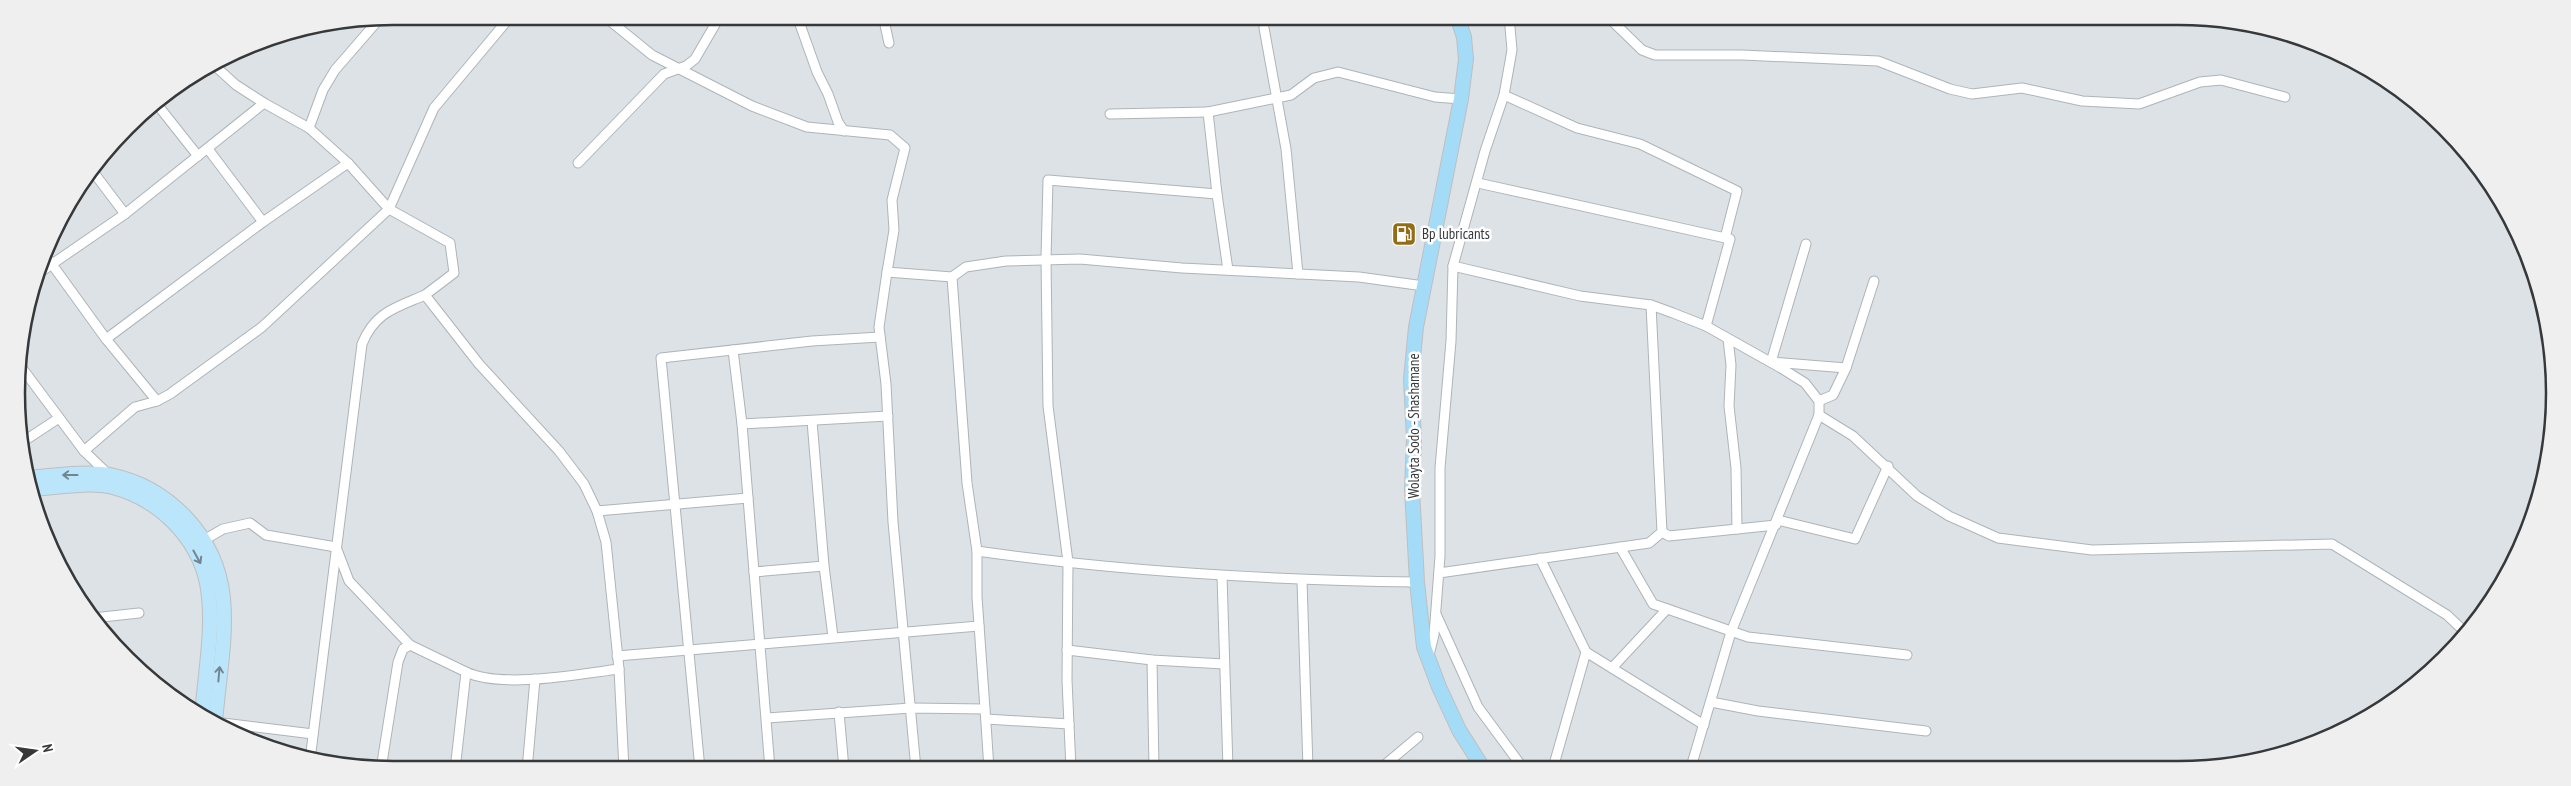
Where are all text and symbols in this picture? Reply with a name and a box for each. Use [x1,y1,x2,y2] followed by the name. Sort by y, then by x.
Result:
[1391,221,1417,247] fuel station icon: Bp lubricants
[1422,224,1490,243] place label: Bp lubricants
[1404,353,1423,499] street label: Wolayta Sodo - Shashamane
[62,470,78,480] one-way arrow
[192,549,202,564] one-way arrow
[214,666,223,682] one-way arrow
[10,726,60,776] north arrow
[38,742,57,754] text: N

